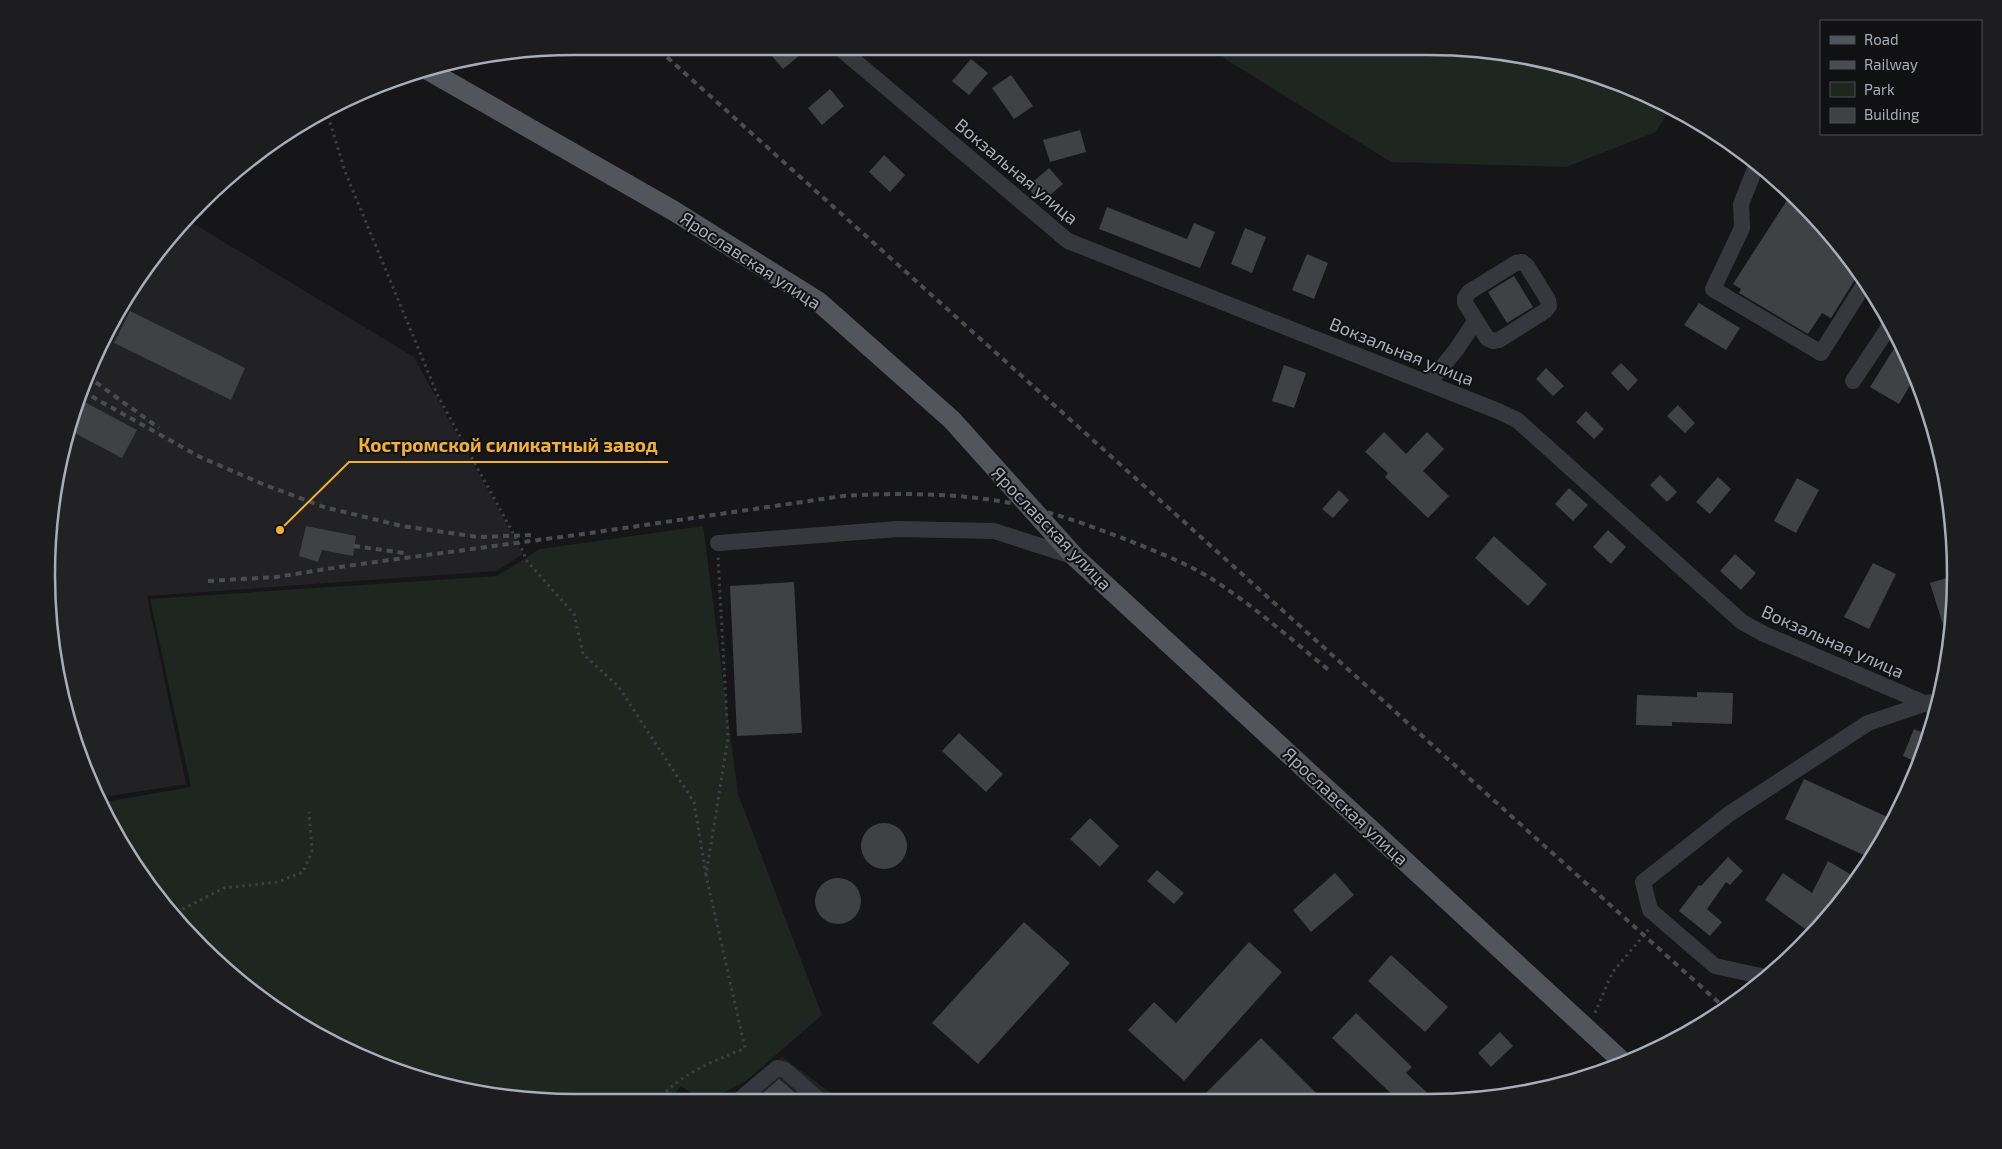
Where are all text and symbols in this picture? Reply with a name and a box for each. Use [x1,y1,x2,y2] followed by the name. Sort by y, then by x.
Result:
[1820,20,1982,135] legend
[1864,30,1899,48] text: Road
[1864,55,1918,73] text: Railway
[1864,80,1895,98] text: Park
[1864,105,1920,123] text: Building
[951,113,1083,229] street label: Вокзальная улица
[677,206,825,314] street label: Ярославская улица
[1327,312,1477,390] street label: Вокзальная улица
[349,428,668,462] callout: Костромской силикатный завод
[358,433,658,456] text: Костромской силикатный завод
[987,462,1117,594] street label: Ярославская улица
[1758,600,1908,682] street label: Вокзальная улица
[1279,742,1413,870] street label: Ярославская улица

